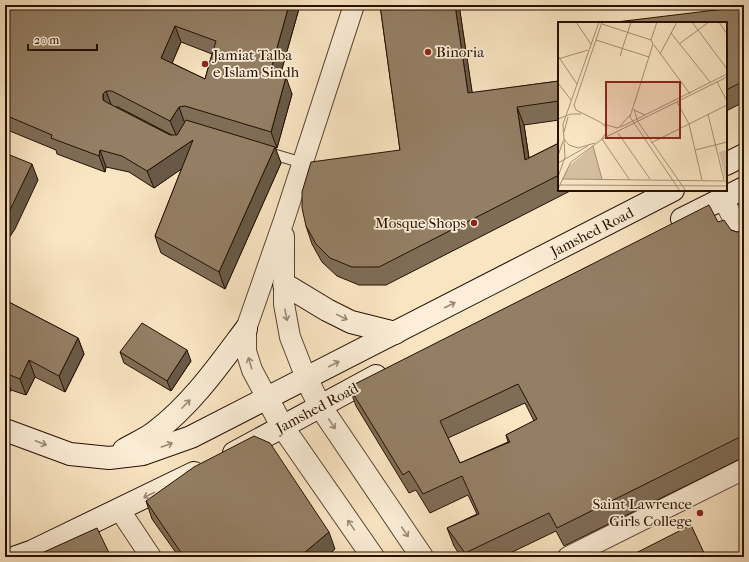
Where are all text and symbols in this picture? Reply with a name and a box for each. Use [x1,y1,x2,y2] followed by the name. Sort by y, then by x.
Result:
[558,22,727,191] inset map
[28,26,97,52] scale bar
[34,33,59,47] text: 20 m
[436,43,485,61] place label: Binoria
[212,46,300,81] place label: Jamiat Talba e Islam Sindh
[423,47,433,57] marker: Binoria
[200,59,210,69] marker: Jamiat Talba e Islam Sindh
[547,203,637,261] street label: Jamshed Road
[375,214,466,232] place label: Mosque Shops
[469,218,479,228] marker: Mosque Shops
[444,300,456,308] one-way arrow
[282,308,290,321] one-way arrow
[336,314,348,321] one-way arrow
[246,357,253,370] one-way arrow
[328,360,340,367] one-way arrow
[272,378,362,438] street label: Jamshed Road
[181,399,191,409] one-way arrow
[328,418,336,429] one-way arrow
[35,440,47,448] one-way arrow
[161,441,173,449] one-way arrow
[144,492,156,499] one-way arrow
[592,495,693,530] place label: Saint Lawrence Girls College
[695,508,705,518] marker: Saint Lawrence Girls College
[347,520,355,531] one-way arrow
[401,526,409,537] one-way arrow

